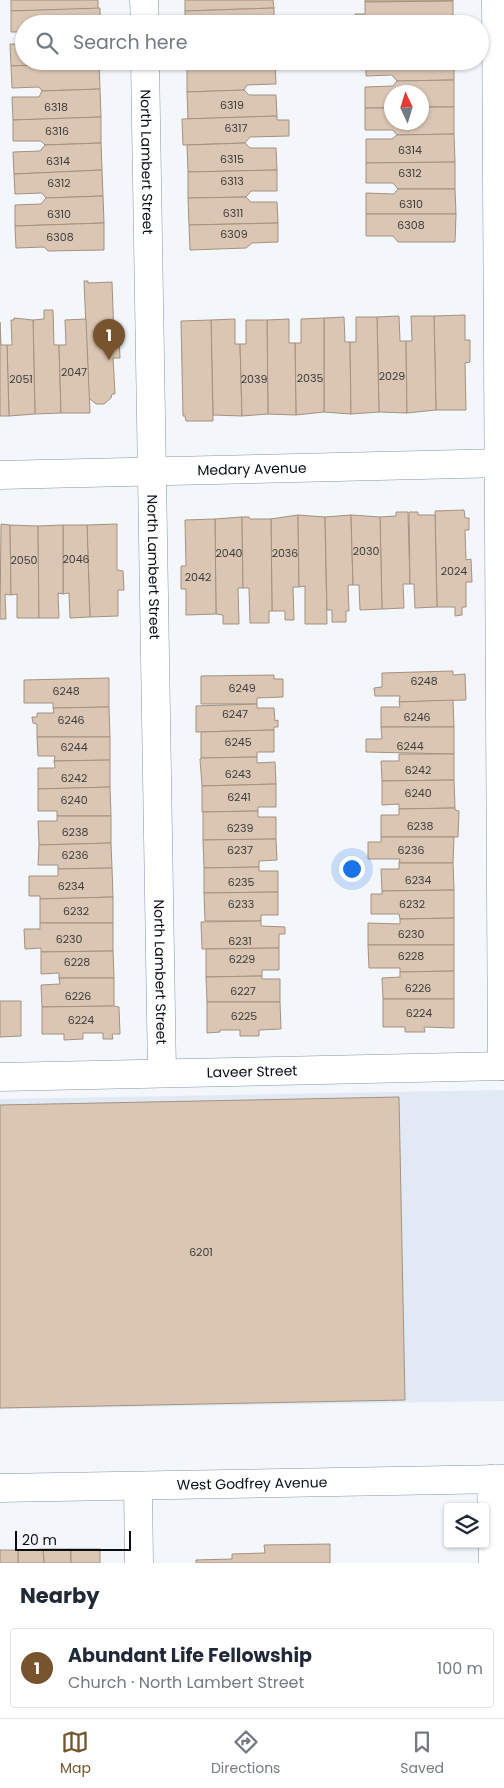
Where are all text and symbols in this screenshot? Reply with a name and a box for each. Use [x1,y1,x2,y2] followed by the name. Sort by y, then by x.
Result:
[15,15,489,70] search box
[33,29,61,57] icon: search
[73,29,187,56] text: Search here
[384,85,429,130] north arrow
[135,89,158,235] street label: North Lambert Street
[220,97,244,113] house number: 6319
[44,99,68,115] house number: 6318
[225,120,248,136] house number: 6317
[45,123,69,139] house number: 6316
[398,142,422,158] house number: 6314
[220,151,244,167] house number: 6315
[46,153,70,169] house number: 6314
[398,165,422,181] house number: 6312
[220,173,244,189] house number: 6313
[47,175,71,191] house number: 6312
[399,196,423,212] house number: 6310
[223,205,243,221] house number: 6311
[47,206,71,222] house number: 6310
[397,217,425,233] house number: 6308
[220,226,248,242] house number: 6309
[46,229,74,245] house number: 6308
[93,319,125,360] pin: 1
[61,364,87,380] house number: 2047
[379,368,405,384] house number: 2029
[297,370,323,386] house number: 2035
[9,371,33,387] house number: 2051
[241,371,267,387] house number: 2039
[197,458,307,480] street label: Medary Avenue
[142,494,165,640] street label: North Lambert Street
[353,543,379,559] house number: 2030
[215,545,243,561] house number: 2040
[272,545,298,561] house number: 2036
[62,551,90,567] house number: 2046
[10,552,38,568] house number: 2050
[441,563,467,579] house number: 2024
[185,569,211,585] house number: 2042
[410,673,438,689] house number: 6248
[228,680,256,696] house number: 6249
[52,683,80,699] house number: 6248
[222,706,248,722] house number: 6247
[403,709,431,725] house number: 6246
[57,712,85,728] house number: 6246
[224,734,252,750] house number: 6245
[396,738,424,754] house number: 6244
[60,739,88,755] house number: 6244
[405,762,431,778] house number: 6242
[225,766,251,782] house number: 6243
[61,770,87,786] house number: 6242
[404,785,432,801] house number: 6240
[227,789,251,805] house number: 6241
[60,792,88,808] house number: 6240
[407,818,433,834] house number: 6238
[227,820,253,836] house number: 6239
[62,824,88,840] house number: 6238
[227,842,253,858] house number: 6237
[398,842,424,858] house number: 6236
[62,847,88,863] house number: 6236
[339,856,365,882] your location
[405,872,431,888] house number: 6234
[228,874,254,890] house number: 6235
[58,878,84,894] house number: 6234
[228,896,254,912] house number: 6233
[399,896,425,912] house number: 6232
[149,899,172,1045] street label: North Lambert Street
[63,903,89,919] house number: 6232
[398,926,424,942] house number: 6230
[56,931,82,947] house number: 6230
[228,933,252,949] house number: 6231
[398,948,424,964] house number: 6228
[229,951,255,967] house number: 6229
[64,954,90,970] house number: 6228
[405,980,431,996] house number: 6226
[230,983,256,999] house number: 6227
[65,988,91,1004] house number: 6226
[406,1005,432,1021] house number: 6224
[231,1008,257,1024] house number: 6225
[68,1012,94,1028] house number: 6224
[206,1061,298,1082] street label: Laveer Street
[189,1244,213,1260] house number: 6201
[176,1472,328,1495] street label: West Godfrey Avenue
[444,1503,489,1548] map controls
[444,1503,489,1548] button: layers
[15,1528,131,1551] scale bar
[22,1530,57,1550] text: 20 m
[20,1581,100,1610] text: Nearby
[68,1642,312,1669] text: Abundant Life Fellowship
[34,1657,40,1680] text: 1
[437,1657,483,1680] text: 100 m
[68,1671,304,1694] text: Church · North Lambert Street
[60,1728,91,1779] tab: Map
[211,1728,280,1779] tab: Directions
[400,1728,444,1779] tab: Saved

